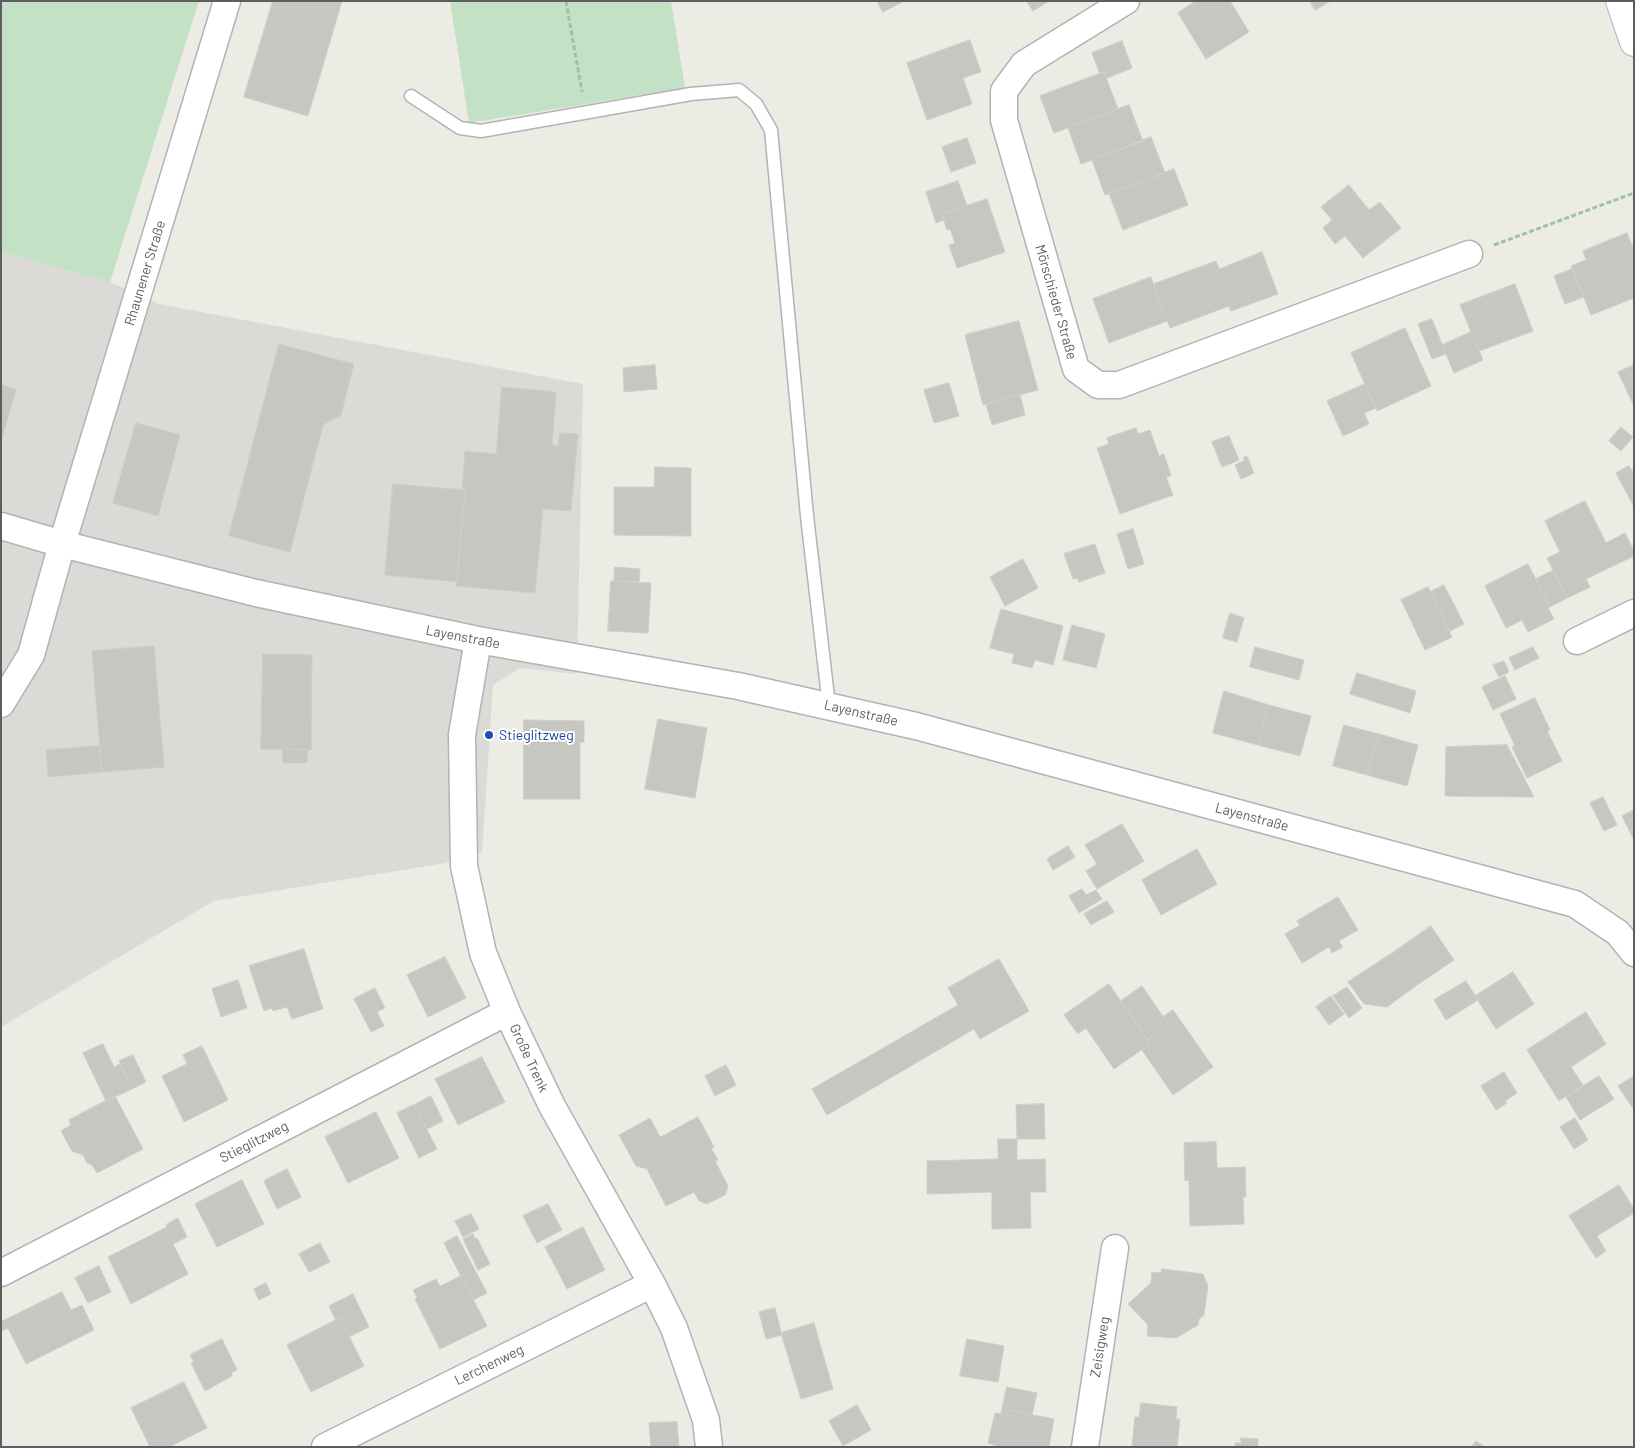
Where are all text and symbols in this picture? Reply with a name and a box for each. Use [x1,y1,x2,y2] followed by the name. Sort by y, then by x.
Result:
[121,218,169,328] street label: Rhaunener Straße
[1032,243,1080,361] street label: Mörschieder Straße
[424,622,502,652] street label: Layenstraße
[822,696,900,730] street label: Layenstraße
[499,727,574,743] place label: Stieglitzweg
[483,729,495,741] marker: Stieglitzweg
[1213,799,1291,835] street label: Layenstraße
[506,1021,552,1095] street label: Große Trenk
[217,1118,291,1166] street label: Stieglitzweg
[1087,1315,1113,1379] street label: Zeisigweg
[452,1341,526,1389] street label: Lerchenweg

